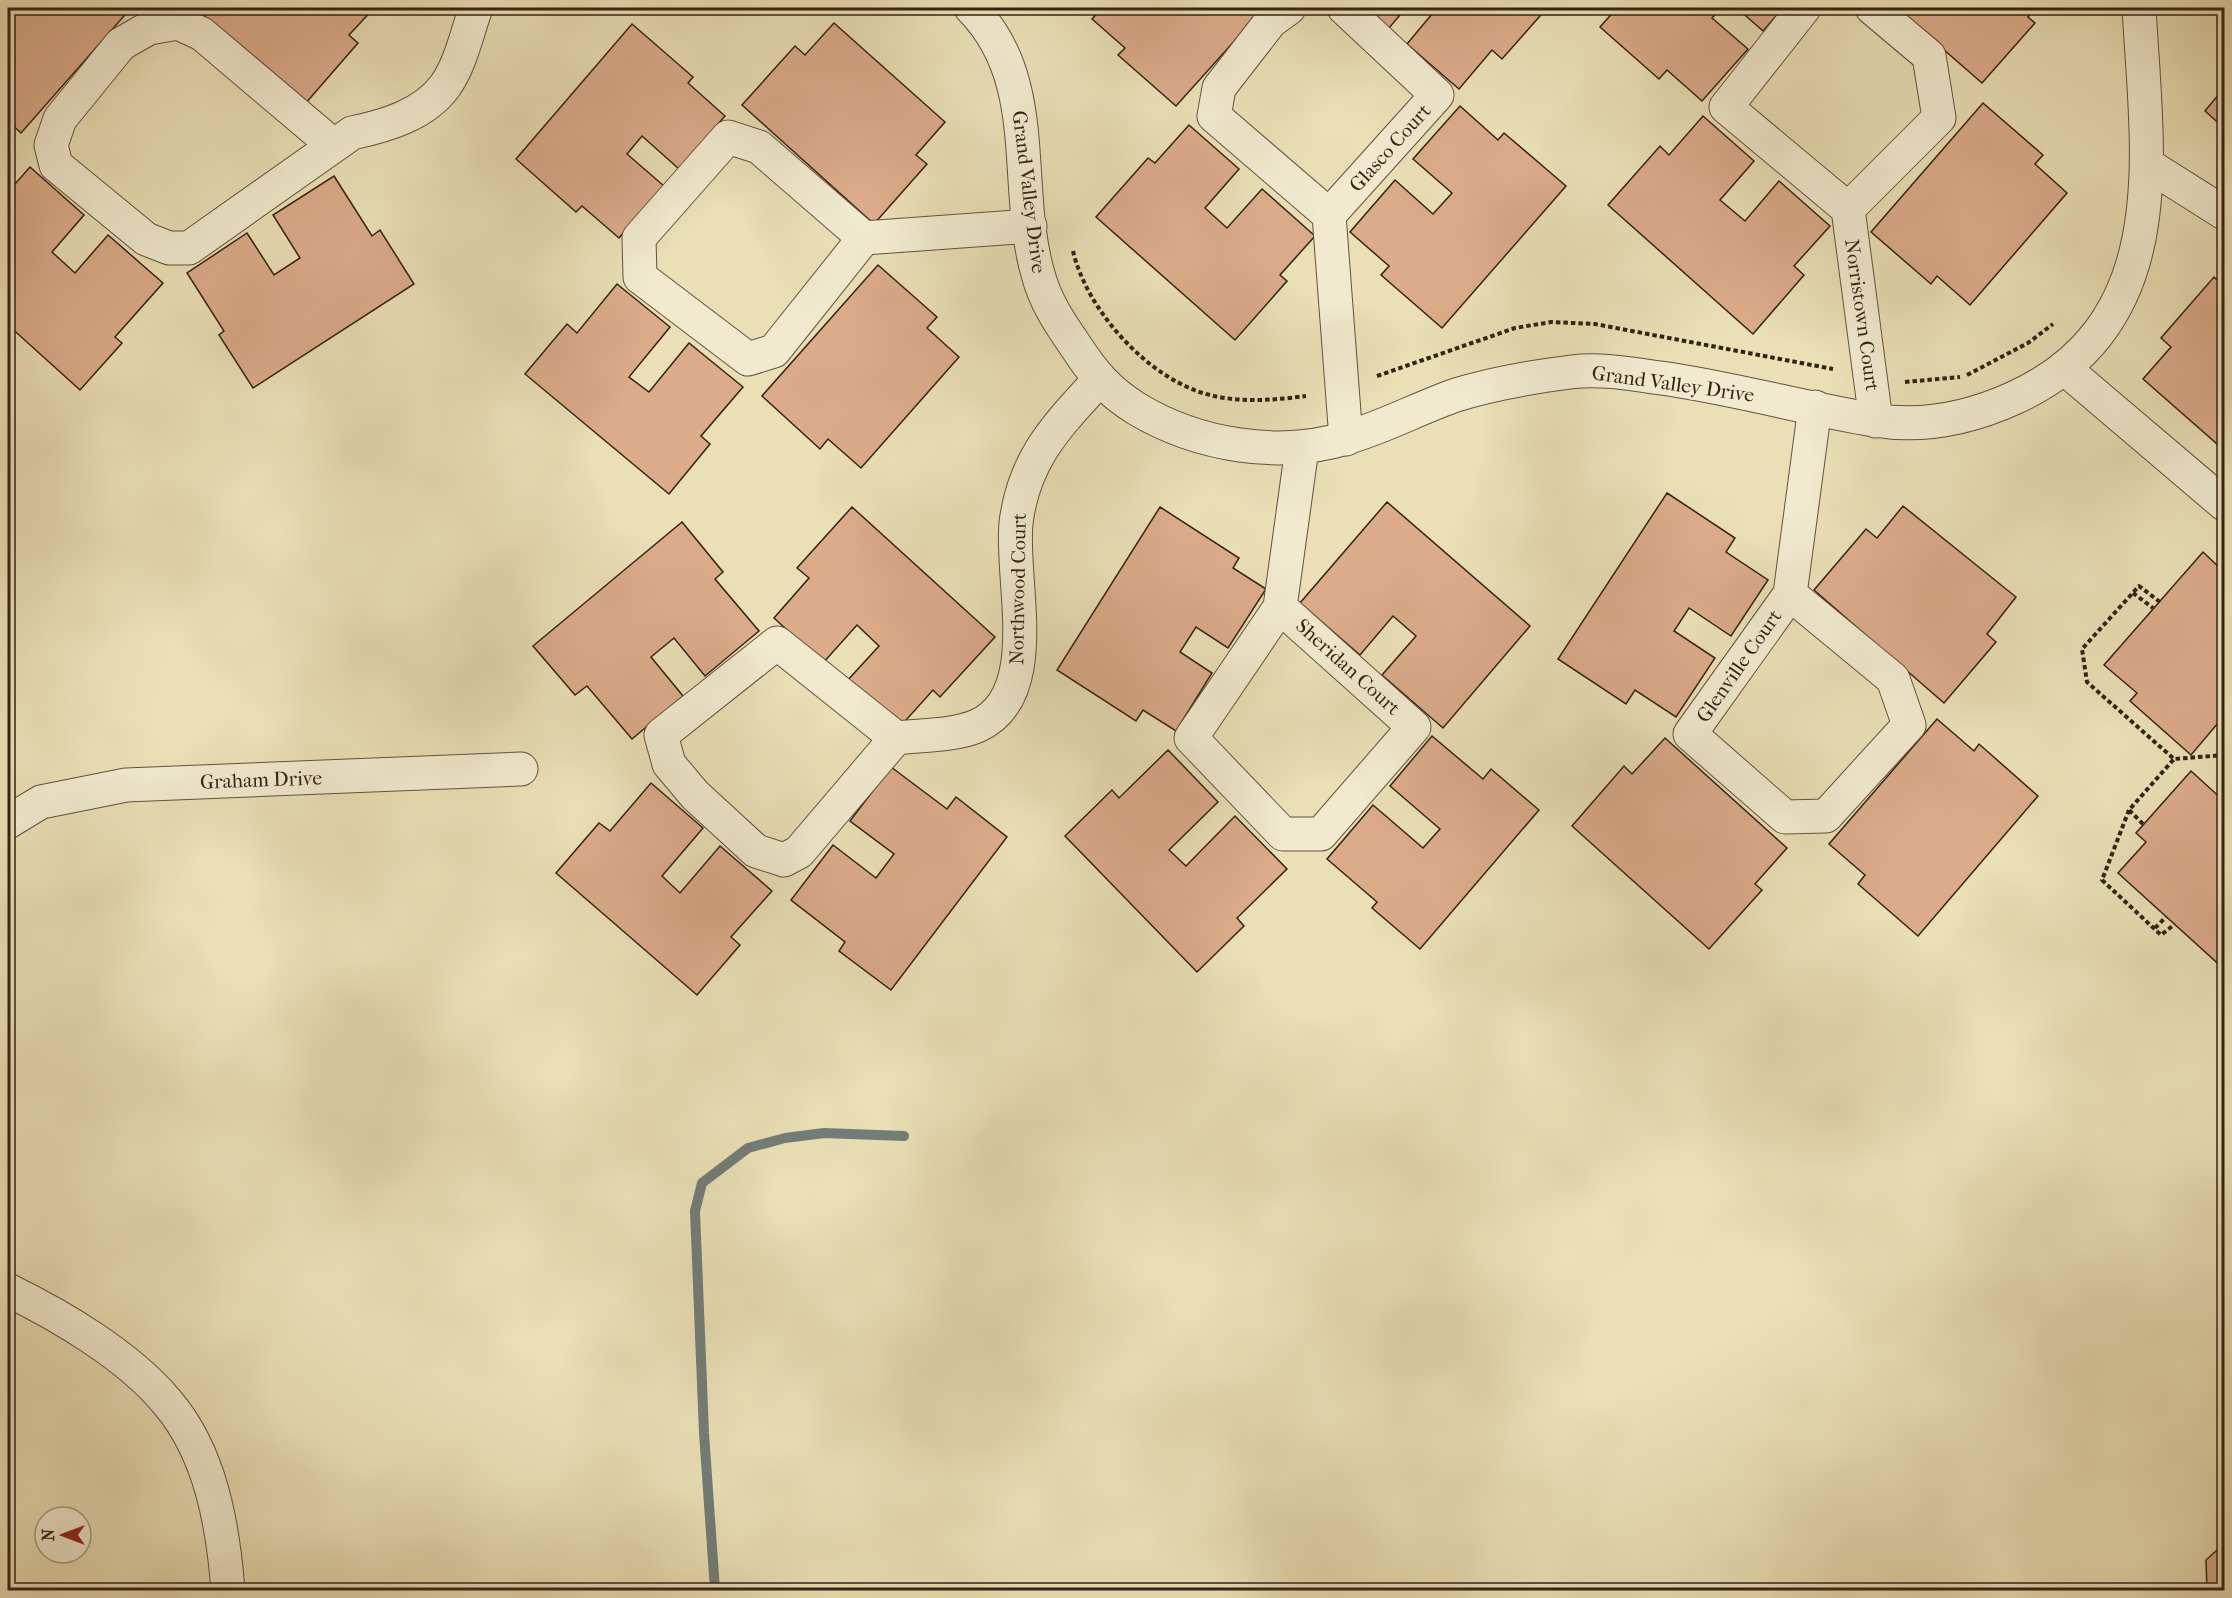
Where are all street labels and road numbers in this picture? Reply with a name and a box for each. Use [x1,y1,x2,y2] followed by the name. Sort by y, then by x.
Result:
[1345,99,1435,197] street label: Glasco Court
[1008,109,1050,275] street label: Grand Valley Drive
[1840,237,1884,393] street label: Norristown Court
[1590,361,1756,407] street label: Grand Valley Drive
[1005,513,1031,665] street label: Northwood Court
[1692,605,1786,727] street label: Glenville Court
[1291,614,1405,720] street label: Sheridan Court
[200,766,323,794] street label: Graham Drive

